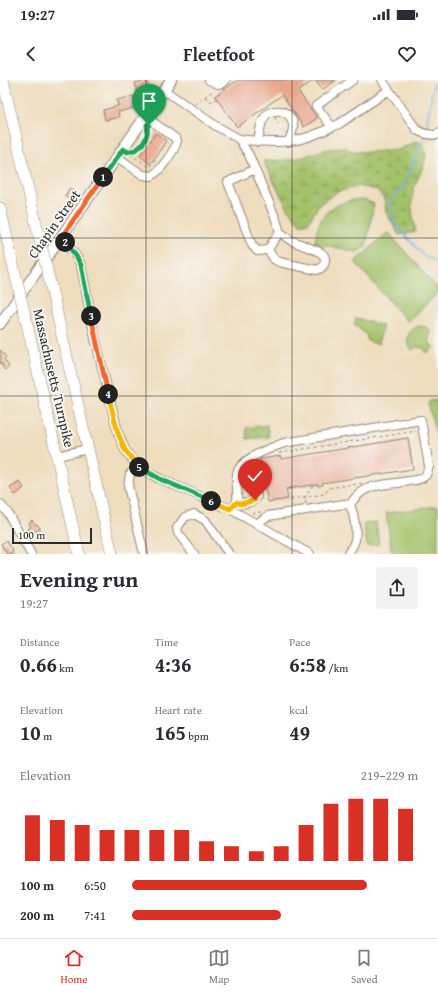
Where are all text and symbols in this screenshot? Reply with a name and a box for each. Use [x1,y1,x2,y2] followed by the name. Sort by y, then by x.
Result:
[20,4,55,25] text: 19:27
[183,41,255,68] text: Fleetfoot
[20,43,42,65] icon: back
[396,43,418,65] icon: heart
[132,84,166,125] pin
[138,90,160,112] icon: arrive
[93,167,113,187] pin: 1
[100,169,106,185] text: 1
[23,185,85,262] street label: Chapin Street
[55,232,75,252] pin: 2
[62,234,68,250] text: 2
[81,306,101,326] pin: 3
[28,307,80,450] street label: Massachusetts Turnpike
[88,308,94,324] text: 3
[98,384,118,404] pin: 4
[105,386,111,402] text: 4
[129,457,149,477] pin: 5
[136,459,142,475] text: 5
[238,459,272,500] pin
[244,465,266,487] icon: check
[201,491,221,511] pin: 6
[208,493,214,509] text: 6
[12,526,92,545] scale bar
[18,527,45,543] text: 100 m
[20,563,138,595] text: Evening run
[376,567,418,609] button: share
[20,594,48,613] text: 19:27
[20,634,59,650] text: Distance
[155,634,178,650] text: Time
[289,634,310,650] text: Pace
[20,650,57,679] text: 0.66
[155,650,191,679] text: 4:36
[289,650,326,679] text: 6:58
[57,660,74,676] text: km
[326,660,348,676] text: /km
[20,702,63,718] text: Elevation
[155,702,202,718] text: Heart rate
[289,702,308,718] text: kcal
[20,718,41,747] text: 10
[155,718,186,747] text: 165
[289,718,310,747] text: 49
[41,728,52,744] text: m
[186,728,209,744] text: bpm
[20,766,71,785] text: Elevation
[361,766,418,785] text: 219–229 m
[20,876,54,895] text: 100 m
[84,876,106,895] text: 6:50
[20,906,54,925] text: 200 m
[84,906,106,925] text: 7:41
[60,947,87,987] tab: Home
[208,947,230,987] tab: Map
[351,947,378,987] tab: Saved

